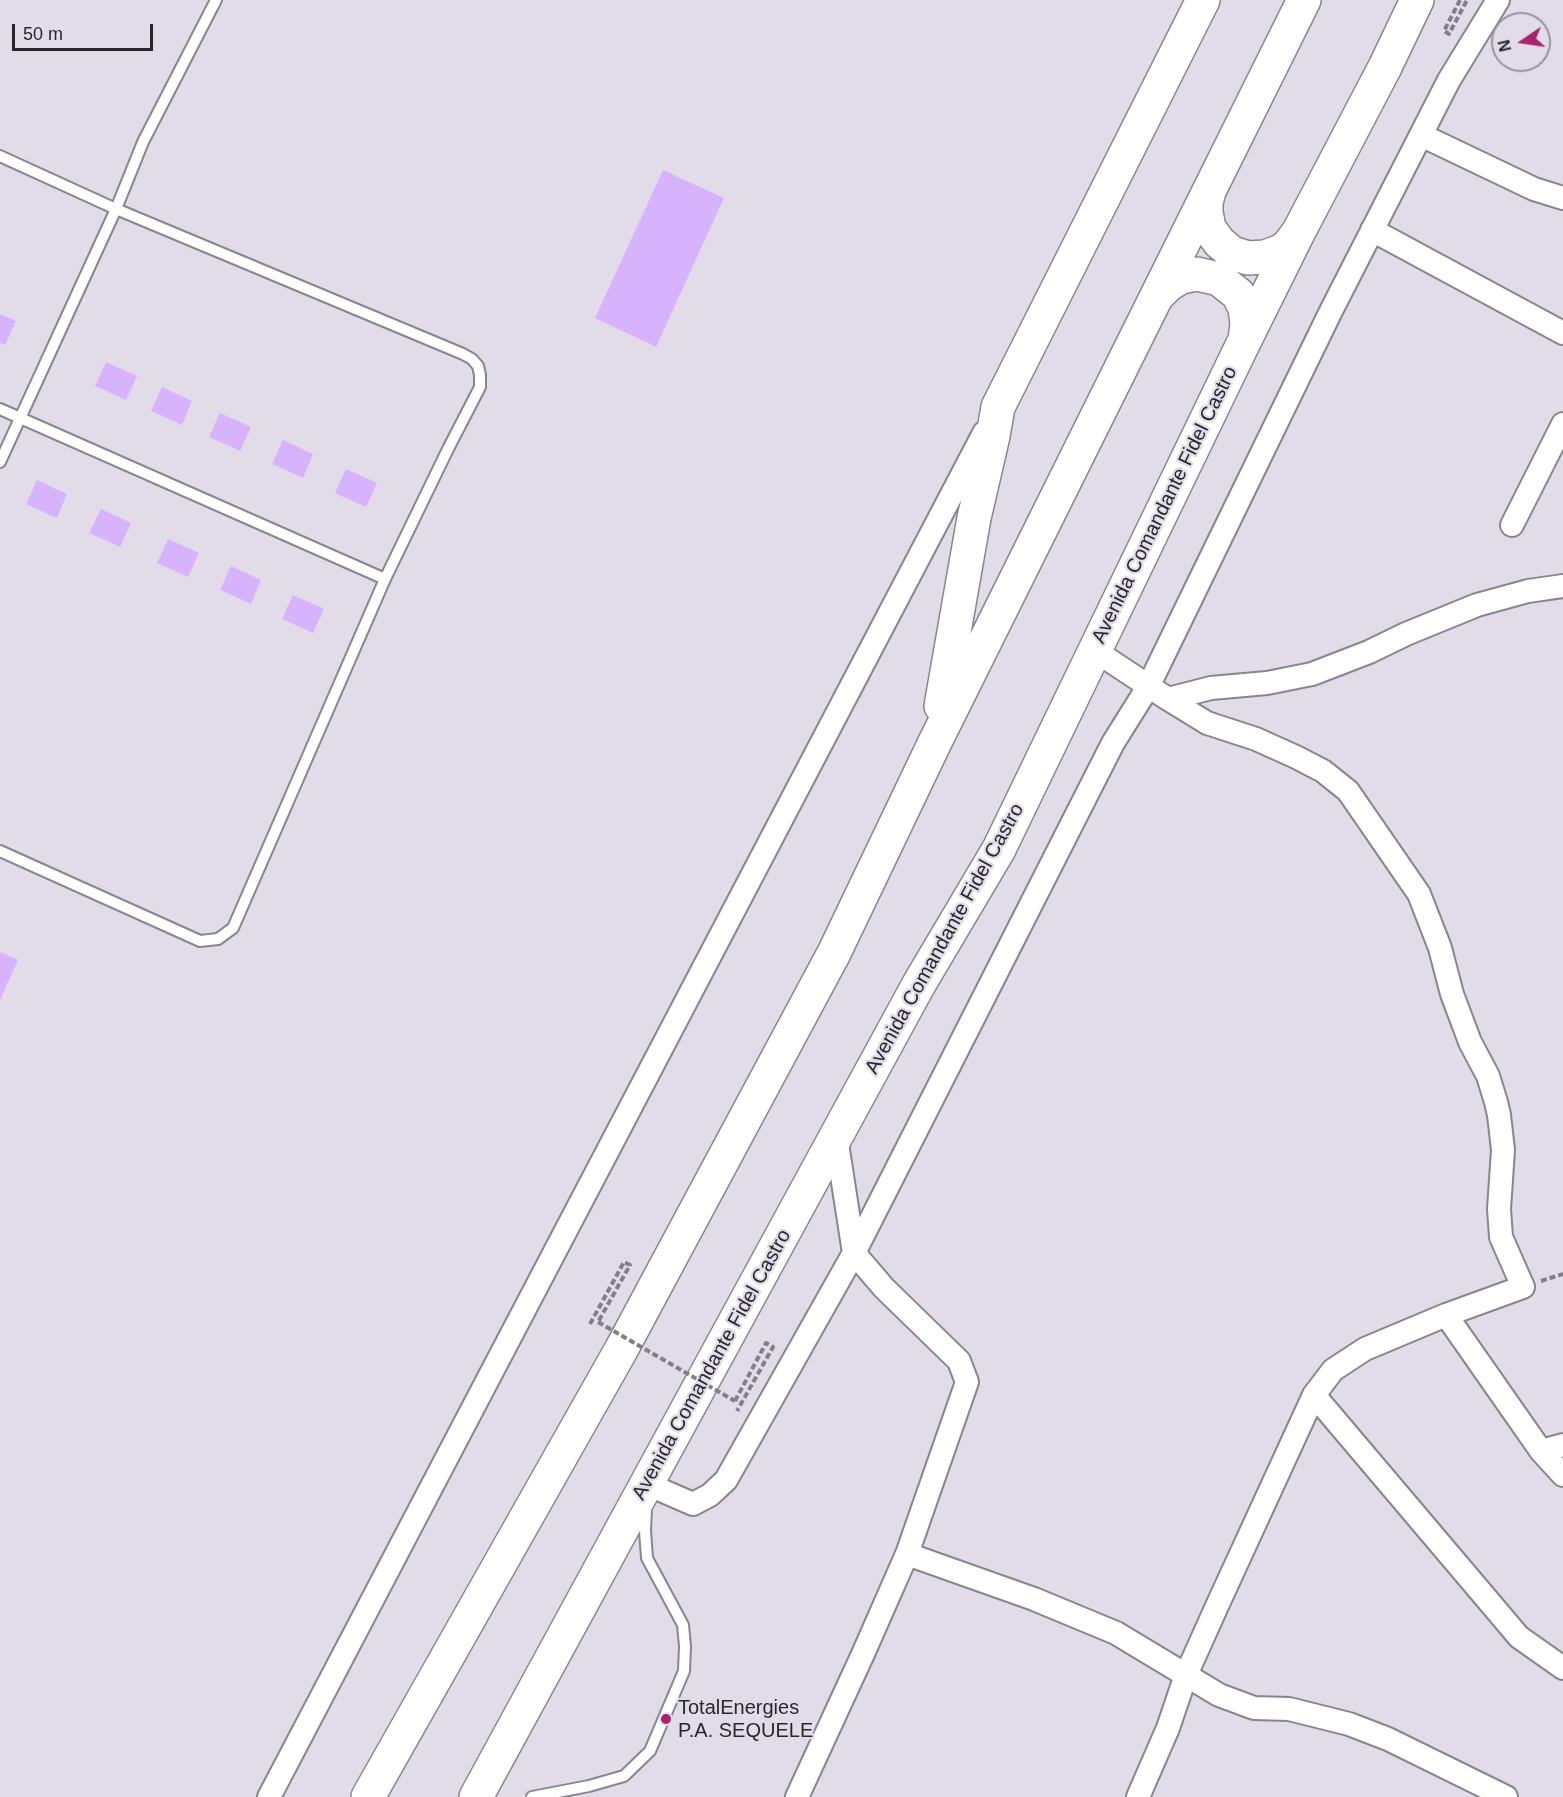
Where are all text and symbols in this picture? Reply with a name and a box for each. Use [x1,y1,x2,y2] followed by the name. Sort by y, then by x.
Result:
[15,12,156,50] scale bar
[1491,12,1551,72] north arrow
[23,24,63,44] text: 50 m
[1495,38,1515,53] text: N
[1087,363,1243,647] street label: Avenida Comandante Fidel Castro
[860,800,1030,1078] street label: Avenida Comandante Fidel Castro
[627,1226,797,1504] street label: Avenida Comandante Fidel Castro
[678,1696,813,1743] place label: TotalEnergies P.A. SEQUELE
[659,1712,673,1726] marker: TotalEnergies P.A. SEQUELE

